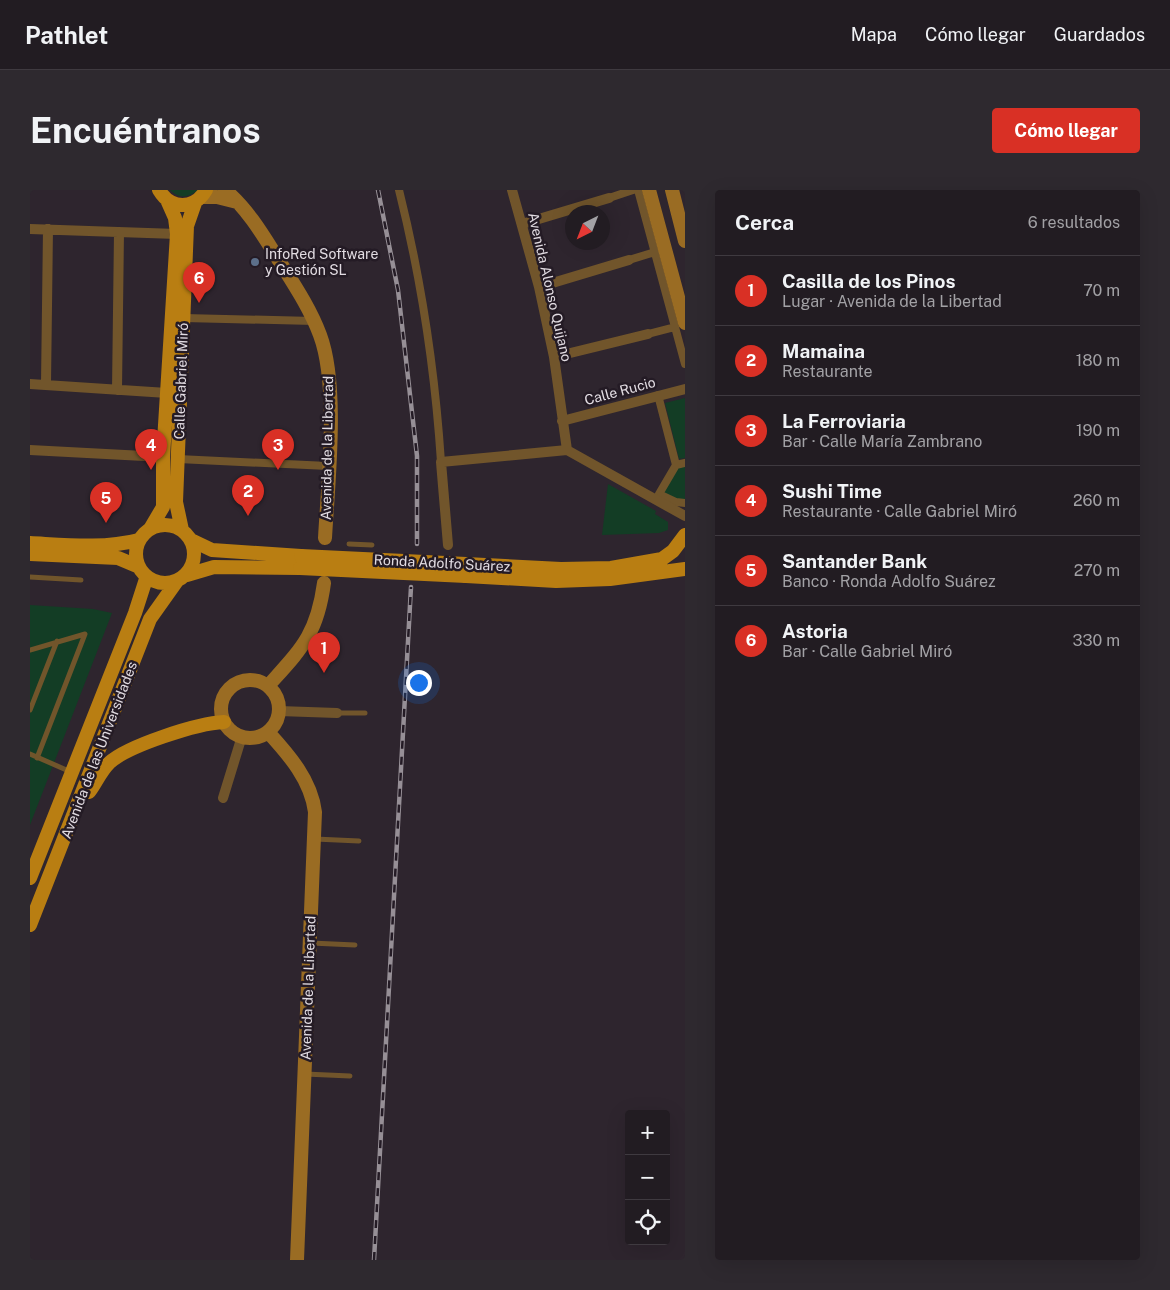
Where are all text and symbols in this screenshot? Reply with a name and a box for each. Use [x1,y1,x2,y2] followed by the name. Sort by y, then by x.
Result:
[25,21,108,49] text: Pathlet
[851,24,897,45] text: Mapa
[925,24,1026,45] text: Cómo llegar
[1054,24,1145,45] text: Guardados
[992,108,1140,153] button: Cómo llegar
[30,110,261,151] text: Encuéntranos
[565,205,610,250] north arrow
[735,210,794,235] text: Cerca
[525,211,575,363] street label: Avenida Alonso Quijano
[1028,213,1120,232] text: 6 resultados
[265,246,378,278] place label: InfoRed Software y Gestión SL
[249,256,261,268] marker: InfoRed Software y Gestión SL
[183,262,215,303] pin: 6
[782,270,955,292] text: Casilla de los Pinos
[748,281,754,300] text: 1
[1083,281,1120,300] text: 70 m
[782,292,1002,311] text: Lugar · Avenida de la Libertad
[171,322,191,440] street label: Calle Gabriel Miró
[782,340,865,362] text: Mamaina
[746,351,756,370] text: 2
[1076,351,1120,370] text: 180 m
[782,362,873,381] text: Restaurante
[583,374,657,408] street label: Calle Rucio
[318,376,336,520] street label: Avenida de la Libertad
[782,410,906,432] text: La Ferroviaria
[746,421,756,440] text: 3
[1076,421,1120,440] text: 190 m
[135,429,167,470] pin: 4
[262,429,294,470] pin: 3
[782,432,982,451] text: Bar · Calle María Zambrano
[232,475,264,516] pin: 2
[782,480,882,502] text: Sushi Time
[90,482,122,523] pin: 5
[746,491,756,510] text: 4
[1073,491,1120,510] text: 260 m
[782,502,1017,521] text: Restaurante · Calle Gabriel Miró
[782,550,927,572] text: Santander Bank
[373,551,511,575] street label: Ronda Adolfo Suárez
[746,561,756,580] text: 5
[1074,561,1120,580] text: 270 m
[782,572,996,591] text: Banco · Ronda Adolfo Suárez
[782,620,848,642] text: Astoria
[746,631,756,650] text: 6
[1073,631,1120,650] text: 330 m
[308,632,340,673] pin: 1
[782,642,952,661] text: Bar · Calle Gabriel Miró
[58,659,140,841] street label: Avenida de las Universidades
[406,670,432,696] your location
[297,916,319,1060] street label: Avenida de la Libertad
[625,1110,670,1245] map controls
[625,1110,670,1155] button: +
[625,1155,670,1200] button: −
[625,1200,670,1245] button: locate

